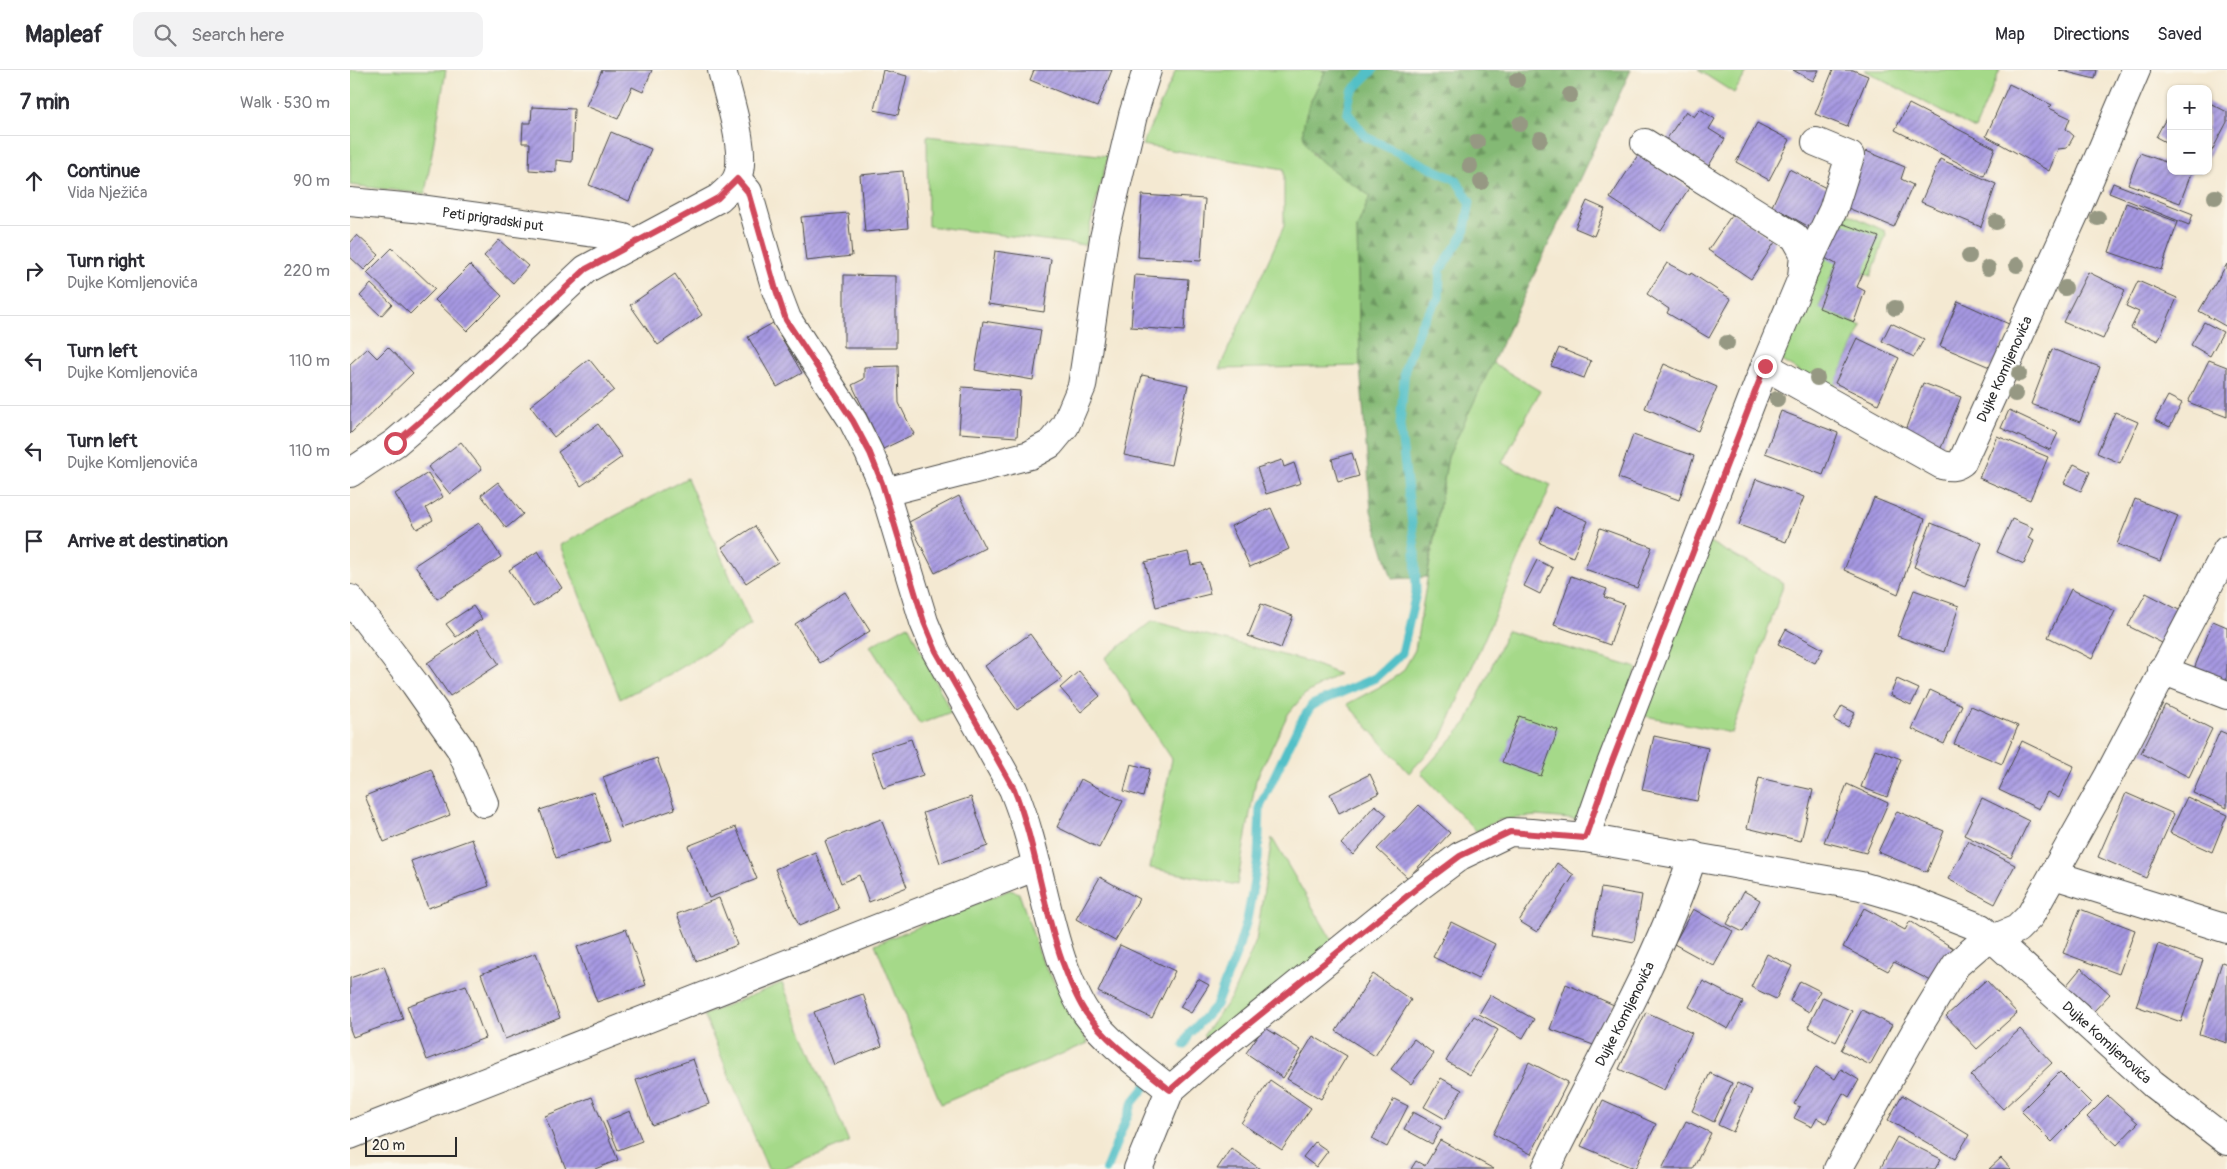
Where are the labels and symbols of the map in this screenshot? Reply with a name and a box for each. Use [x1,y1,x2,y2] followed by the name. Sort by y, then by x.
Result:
[441,203,545,234] street label: Peti prigradski put
[1973,313,2036,425] street label: Dujke Komljenovića
[1754,355,1777,378] route end
[384,432,407,455] route start
[1591,959,1658,1069] street label: Dujke Komljenovića
[2059,998,2155,1087] street label: Dujke Komljenovića
[365,1134,458,1157] scale bar

